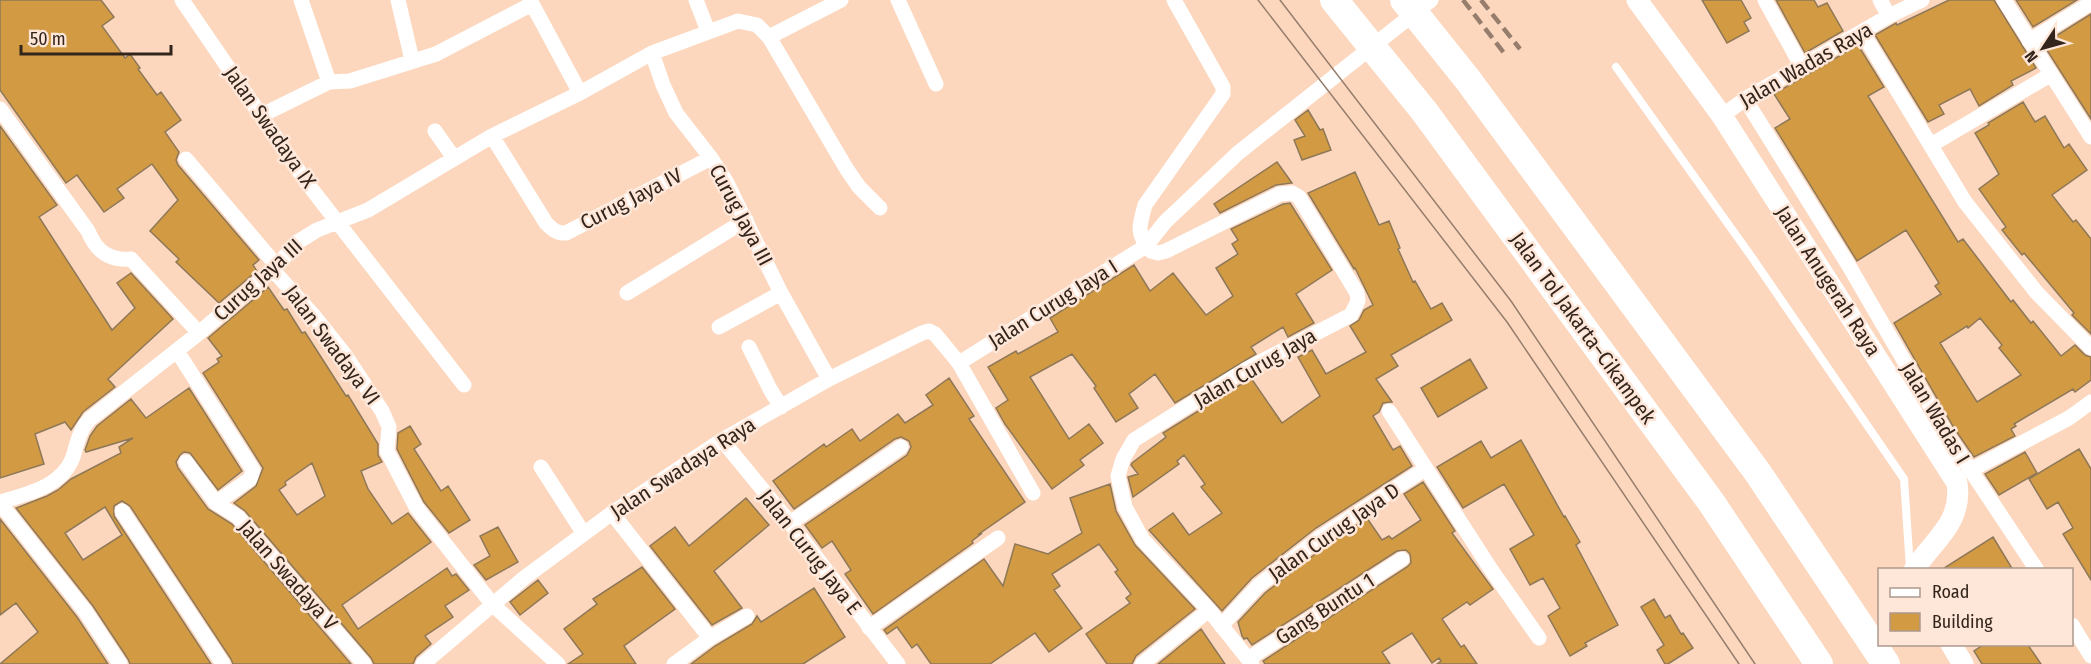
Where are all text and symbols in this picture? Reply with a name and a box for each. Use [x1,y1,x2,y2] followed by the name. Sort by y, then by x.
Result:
[1735,17,1877,113] street label: Jalan Wadas Raya
[21,18,171,56] scale bar
[2013,18,2073,78] north arrow
[30,28,66,50] text: 50 m
[2021,47,2042,66] text: N
[218,61,322,194] street label: Jalan Swadaya IX
[703,160,779,270] street label: Curug Jaya III
[576,162,686,236] street label: Curug Jaya IV
[1770,201,1886,361] street label: Jalan Anugerah Raya
[1505,227,1661,429] street label: Jalan Tol Jakarta–Cikampek
[208,233,308,327] street label: Curug Jaya III
[984,254,1122,354] street label: Jalan Curug Jaya I
[278,280,386,410] street label: Jalan Swadaya VI
[1189,322,1321,414] street label: Jalan Curug Jaya
[1895,358,1975,468] street label: Jalan Wadas I
[606,411,760,525] street label: Jalan Swadaya Raya
[1263,477,1405,587] street label: Jalan Curug Jaya D
[753,484,867,620] street label: Jalan Curug Jaya E
[233,514,343,636] street label: Jalan Swadaya V
[1271,567,1379,651] street label: Gang Buntu 1
[1878,568,2073,646] legend
[1932,581,1969,603] text: Road
[1932,611,1993,633] text: Building

